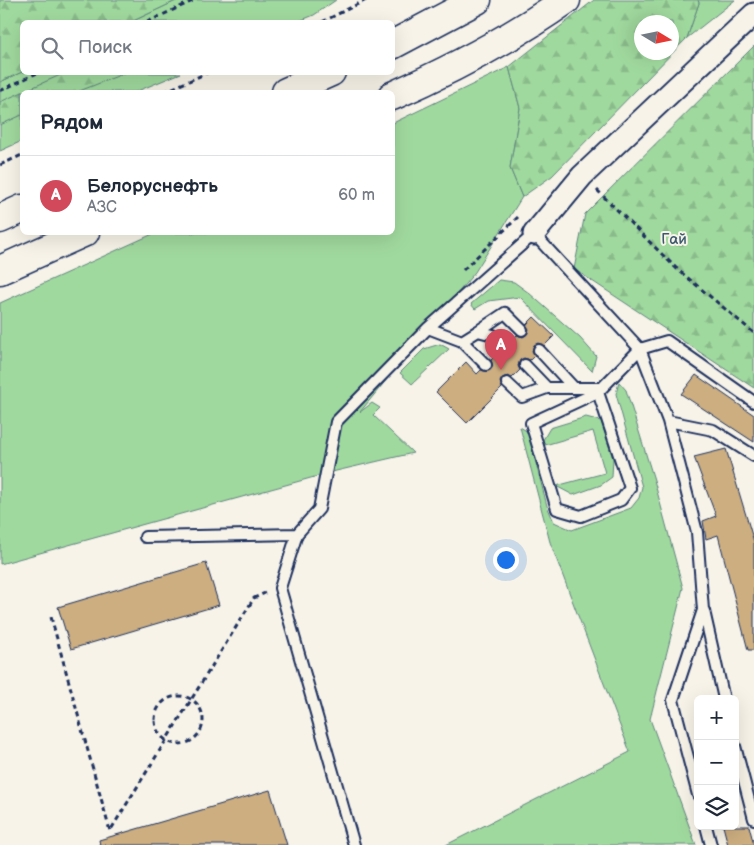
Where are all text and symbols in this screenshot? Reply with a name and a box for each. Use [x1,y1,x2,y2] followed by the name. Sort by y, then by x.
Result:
[634,15,679,60] north arrow
[20,20,395,75] search box
[38,34,66,62] icon: search
[78,36,132,59] text: Поиск
[40,110,103,135] text: Рядом
[87,175,218,198] text: Белоруснефть
[51,186,61,205] text: A
[338,186,375,205] text: 60 m
[87,198,117,217] text: АЗС
[661,230,687,249] park label: Гай
[485,329,517,370] pin: A
[493,547,519,573] your location
[694,695,739,830] map controls
[694,695,739,740] button: +
[694,740,739,785] button: −
[694,785,739,830] button: layers

